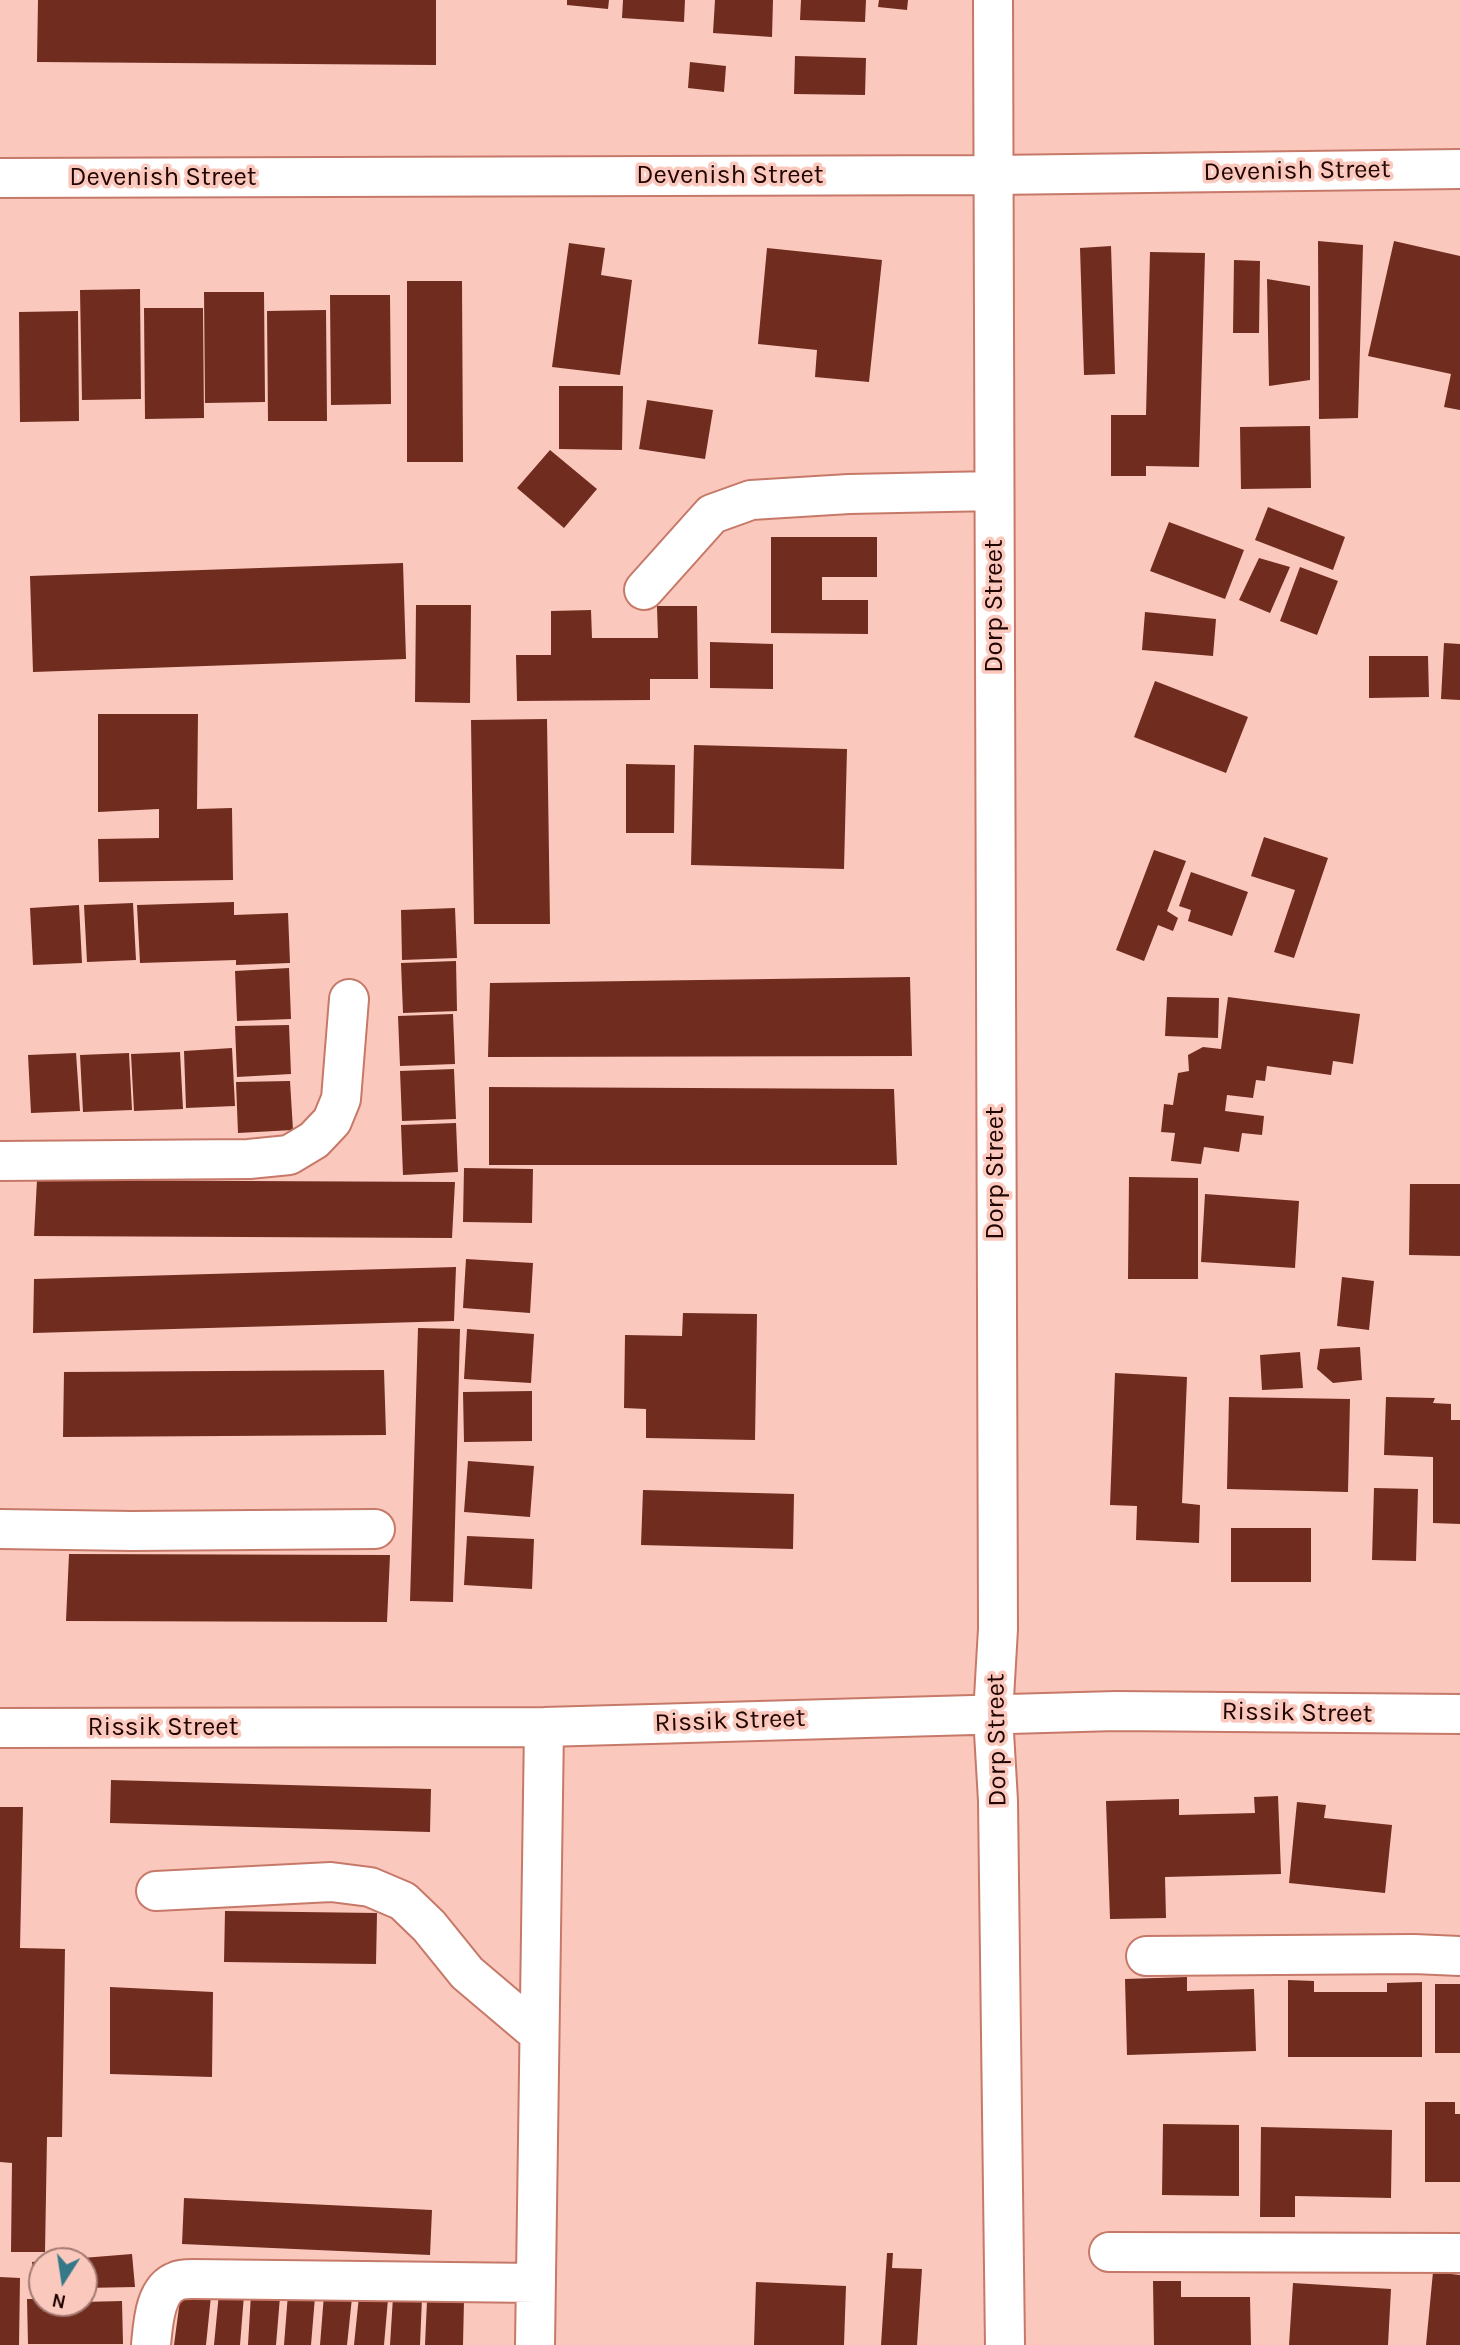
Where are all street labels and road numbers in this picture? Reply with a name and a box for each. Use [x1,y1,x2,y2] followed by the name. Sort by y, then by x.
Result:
[1203,154,1391,188] street label: Devenish Street
[636,160,824,192] street label: Devenish Street
[69,162,257,194] street label: Devenish Street
[979,539,1011,673] street label: Dorp Street
[980,1106,1012,1240] street label: Dorp Street
[980,1673,1014,1807] street label: Dorp Street
[1221,1696,1373,1730] street label: Rissik Street
[654,1703,806,1739] street label: Rissik Street
[88,1712,238,1744] street label: Rissik Street

